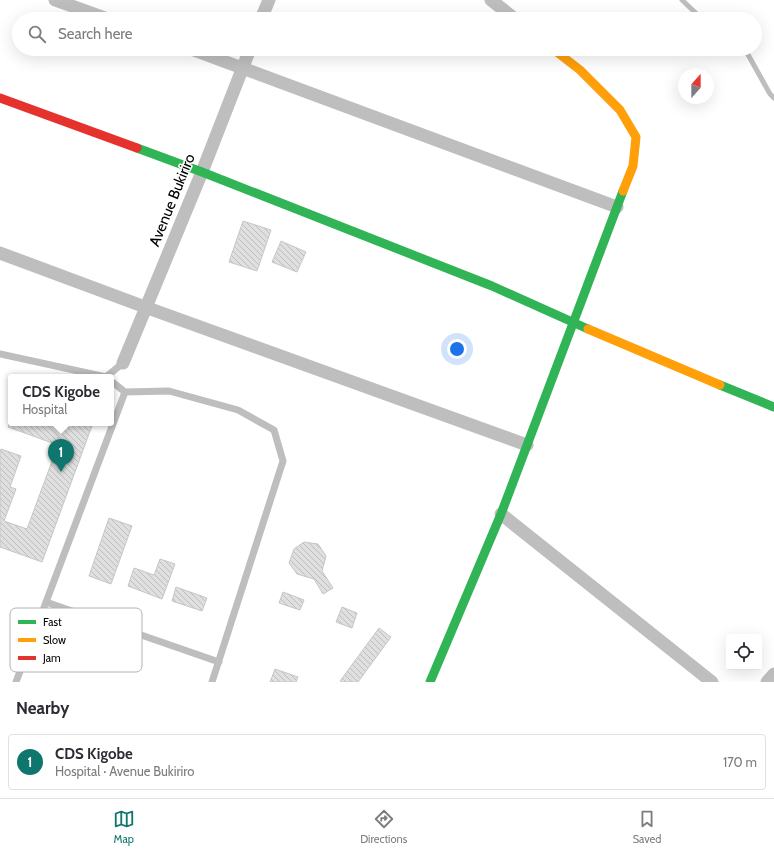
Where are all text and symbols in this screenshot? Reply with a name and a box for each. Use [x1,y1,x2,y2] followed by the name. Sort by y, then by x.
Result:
[12,12,762,56] search box
[26,23,48,45] icon: search
[58,25,133,43] text: Search here
[678,68,714,104] north arrow
[145,151,199,249] street label: Avenue Bukiriro
[447,339,467,359] your location
[8,374,114,426] popup
[22,383,100,401] text: CDS Kigobe
[22,401,67,417] text: Hospital
[48,439,74,472] pin: 1
[10,608,142,672] legend
[43,615,62,629] text: Fast
[43,633,66,647] text: Slow
[726,634,762,670] map controls
[726,634,762,670] button: locate
[42,651,61,665] text: Jam
[16,698,69,718] text: Nearby
[55,745,133,763] text: CDS Kigobe
[28,754,32,770] text: 1
[723,754,757,770] text: 170 m
[55,763,194,779] text: Hospital · Avenue Bukiriro
[113,808,135,846] tab: Map
[360,808,407,846] tab: Directions
[633,808,661,846] tab: Saved

